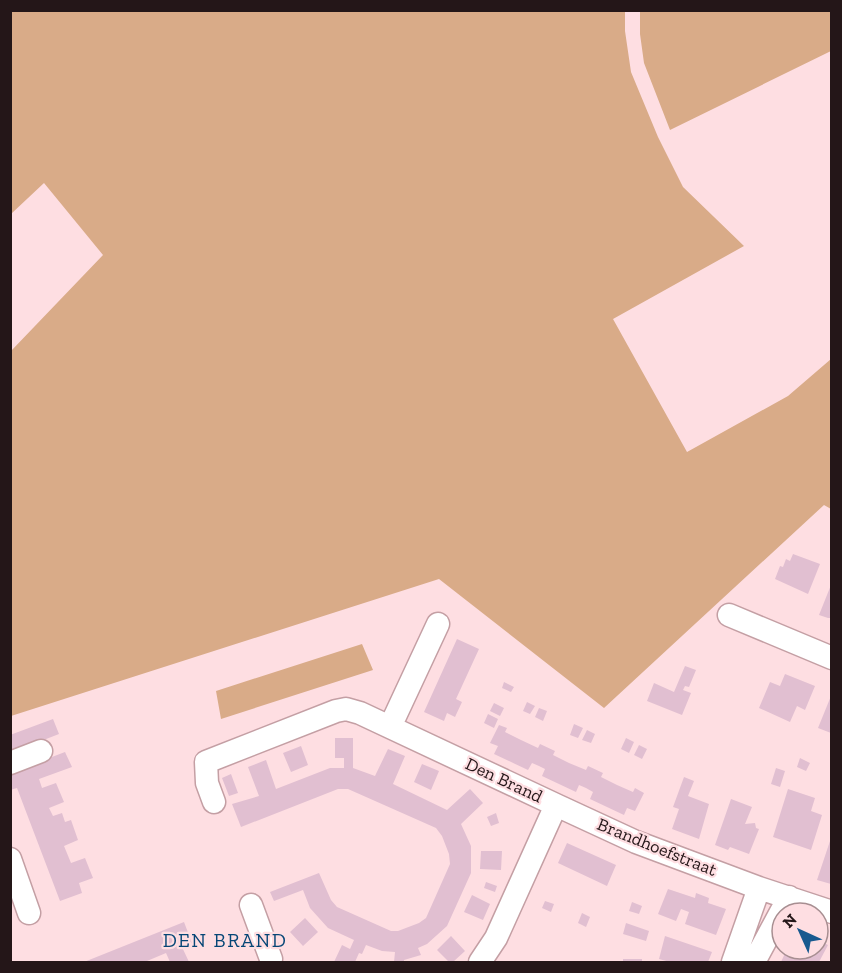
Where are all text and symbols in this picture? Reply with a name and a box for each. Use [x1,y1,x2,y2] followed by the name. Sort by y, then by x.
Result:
[462,753,546,808] street label: Den Brand
[594,813,720,881] street label: Brandhoefstraat
[770,901,830,961] north arrow
[779,910,801,932] text: N
[163,928,287,952] district label: DEN BRAND

